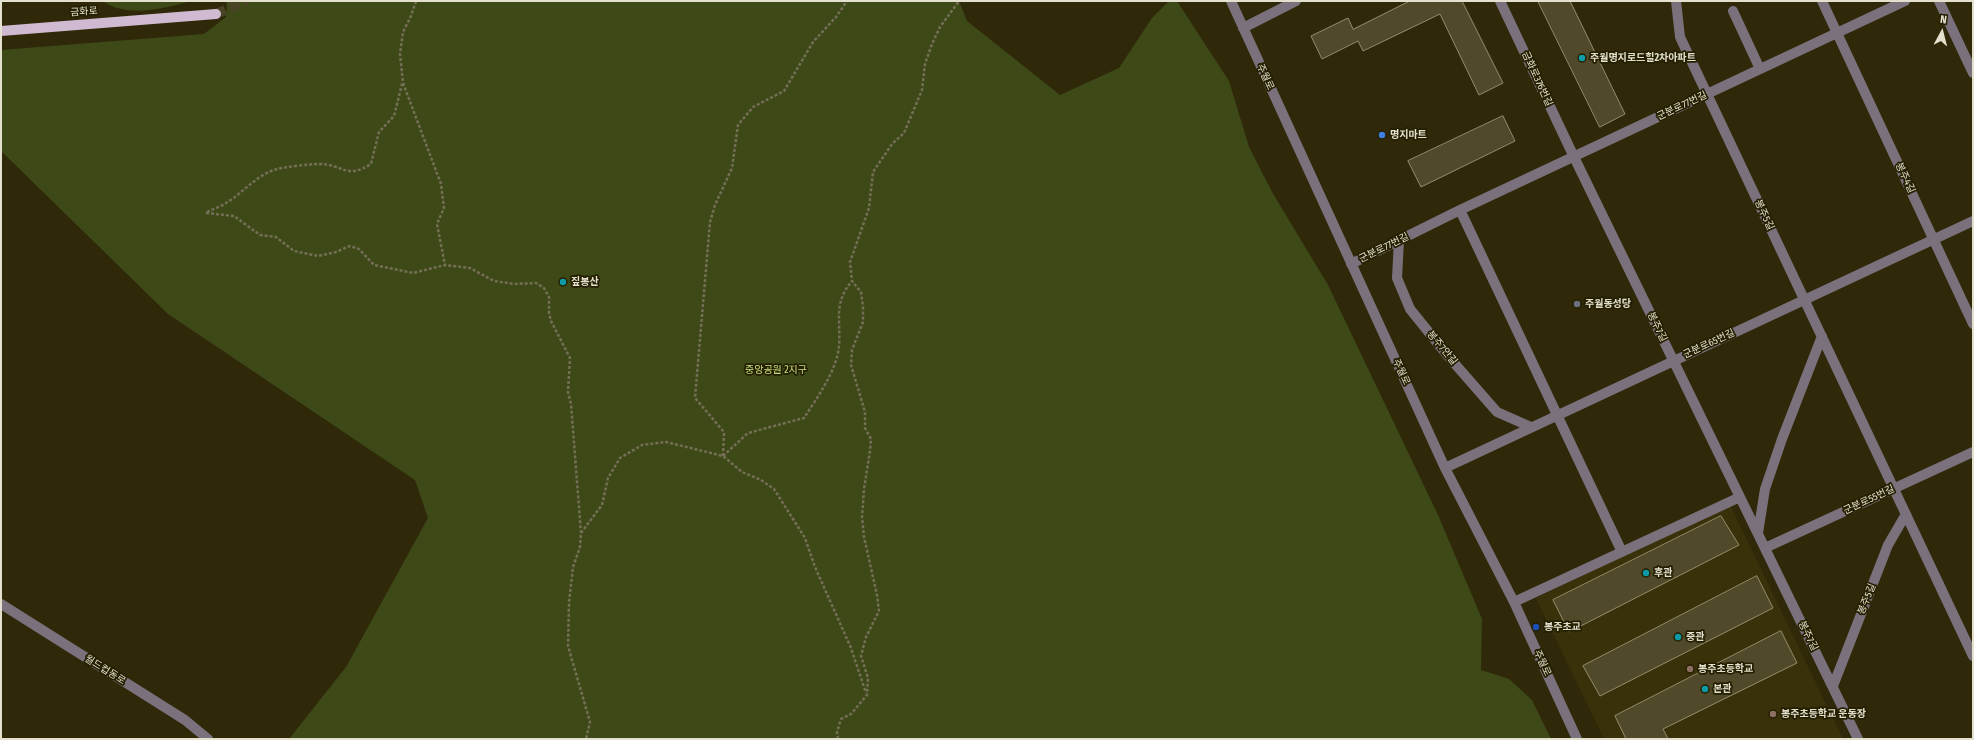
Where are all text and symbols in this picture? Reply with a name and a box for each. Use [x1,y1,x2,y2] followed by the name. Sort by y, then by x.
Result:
[70,5,98,19] street label: 금화로
[1922,12,1962,52] north arrow
[1939,13,1948,26] text: N
[1519,50,1555,108] street label: 금화로376번길
[1590,52,1696,64] place label: 주월명지로드힐2차아파트
[1577,53,1587,63] marker: 주월명지로드힐2차아파트
[1254,62,1276,92] street label: 주월로
[1655,89,1709,123] street label: 군분로77번길
[1390,129,1427,141] place label: 명지마트
[1377,130,1387,140] marker: 명지마트
[1893,161,1917,195] street label: 봉주4길
[1752,198,1776,232] street label: 봉주5길
[1357,231,1411,265] street label: 군분로77번길
[571,276,599,288] place label: 짚봉산
[558,277,568,287] marker: 짚봉산
[1585,298,1631,310] place label: 주월동성당
[1572,299,1582,309] marker: 주월동성당
[1645,310,1669,344] street label: 봉주7길
[1681,327,1737,361] street label: 군분로65번길
[1424,328,1460,368] street label: 봉주7안길
[1390,357,1412,387] street label: 주월로
[745,364,807,376] park label: 중앙공원 2지구
[1841,483,1897,517] street label: 군분로55번길
[1654,567,1672,579] place label: 후관
[1641,568,1651,578] marker: 후관
[1855,582,1879,616] street label: 봉주5길
[1796,619,1820,653] street label: 봉주7길
[1544,621,1581,633] place label: 봉주초교
[1531,622,1541,632] marker: 봉주초교
[1686,631,1704,643] place label: 중관
[1673,632,1683,642] marker: 중관
[1531,648,1553,678] street label: 주월로
[82,653,128,687] street label: 월드컵동로
[1698,663,1753,675] place label: 봉주초등학교
[1685,664,1695,674] marker: 봉주초등학교
[1713,683,1731,695] place label: 본관
[1700,684,1710,694] marker: 본관
[1781,708,1866,720] place label: 봉주초등학교 운동장
[1768,709,1778,719] marker: 봉주초등학교 운동장

